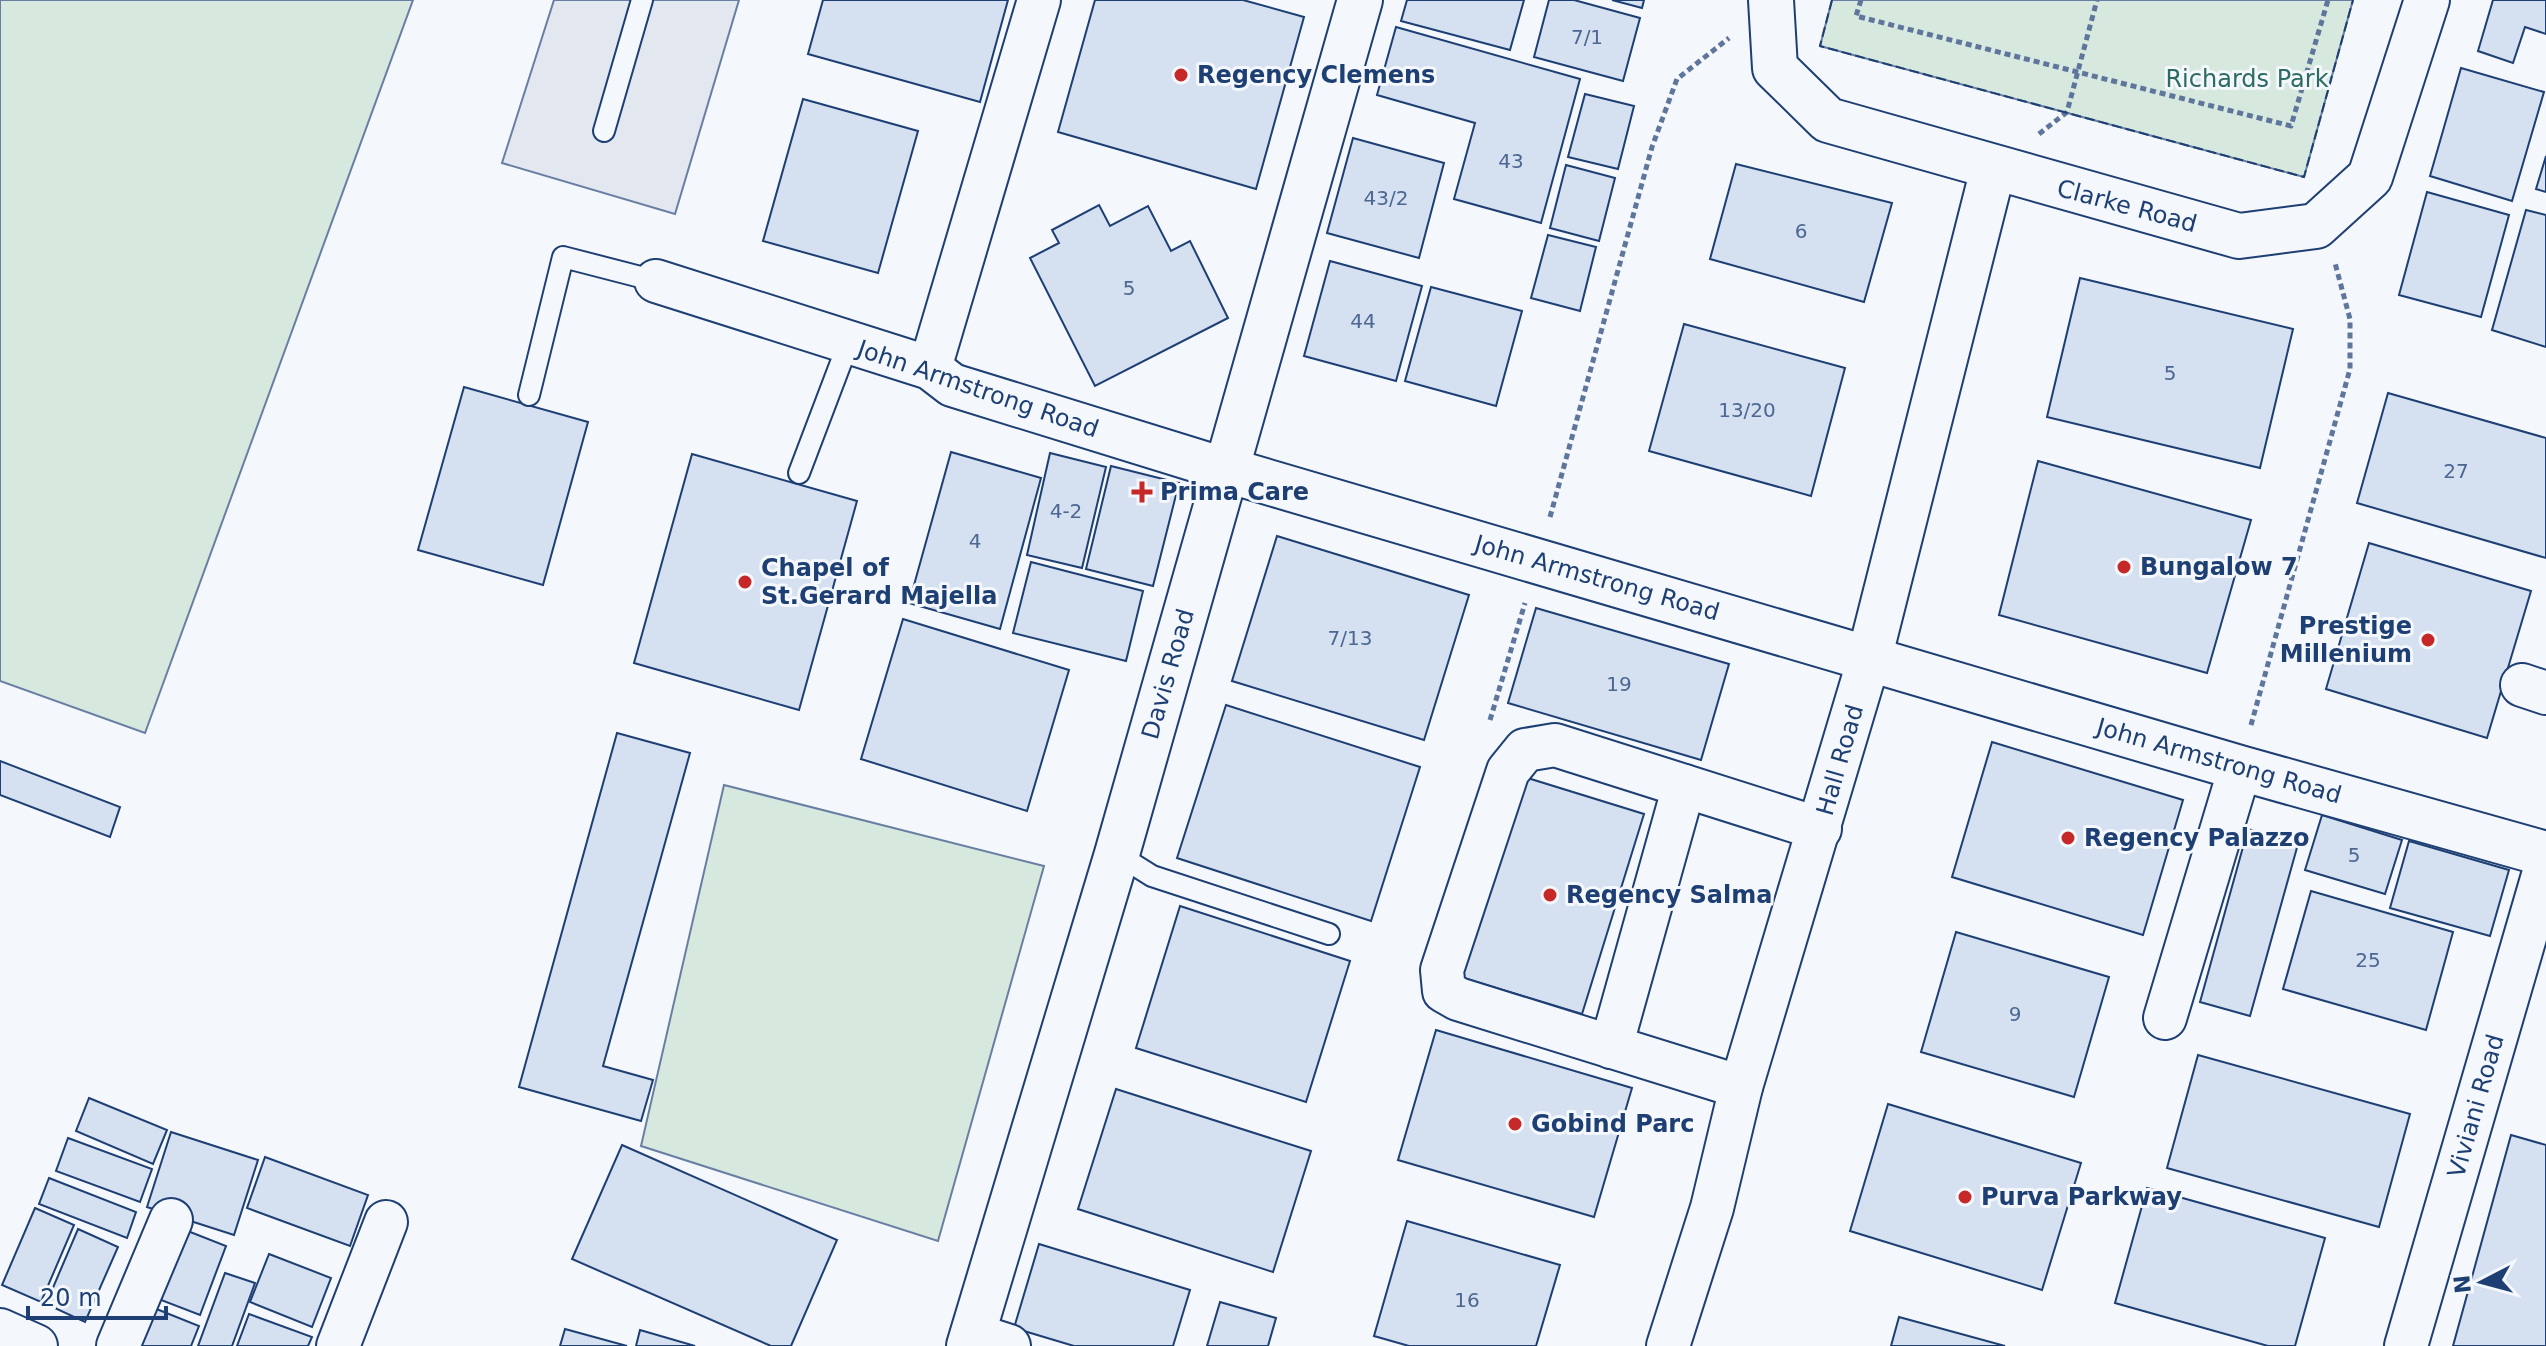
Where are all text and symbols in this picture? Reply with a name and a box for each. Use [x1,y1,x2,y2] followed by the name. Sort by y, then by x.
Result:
[1571,25,1603,49] house number: 7/1
[1197,61,1435,89] place label: Regency Clemens
[2165,65,2329,93] park label: Richards Park
[1172,66,1190,84] marker: Regency Clemens
[1498,149,1524,173] house number: 43
[2054,174,2200,238] street label: Clarke Road
[1364,186,1408,210] house number: 43/2
[1795,219,1807,243] house number: 6
[1123,276,1135,300] house number: 5
[1350,309,1376,333] house number: 44
[852,334,1102,443] street label: John Armstrong Road
[2164,361,2176,385] house number: 5
[1718,398,1776,422] house number: 13/20
[2443,459,2469,483] house number: 27
[1160,478,1309,506] place label: Prima Care
[1131,481,1153,503] marker: Prima Care
[1050,499,1082,523] house number: 4-2
[969,529,981,553] house number: 4
[1469,529,1723,626] street label: John Armstrong Road
[2140,553,2298,581] place label: Bungalow 7
[761,554,997,610] place label: Chapel of St.Gerard Majella
[2115,558,2133,576] marker: Bungalow 7
[736,573,754,591] marker: Chapel of St.Gerard Majella
[1136,606,1200,742] street label: Davis Road
[2280,612,2412,668] place label: Prestige Millenium
[1328,626,1372,650] house number: 7/13
[2419,631,2437,649] marker: Prestige Millenium
[1606,672,1632,696] house number: 19
[1811,701,1869,819] street label: Hall Road
[2091,712,2345,809] street label: John Armstrong Road
[2084,824,2310,852] place label: Regency Palazzo
[2059,829,2077,847] marker: Regency Palazzo
[2348,843,2360,867] house number: 5
[1566,881,1772,909] place label: Regency Salma
[1541,886,1559,904] marker: Regency Salma
[2355,948,2381,972] house number: 25
[2009,1002,2021,1026] house number: 9
[2442,1031,2510,1181] street label: Viviani Road
[1531,1110,1694,1138] place label: Gobind Parc
[1506,1115,1524,1133] marker: Gobind Parc
[1981,1183,2182,1211] place label: Purva Parkway
[1956,1188,1974,1206] marker: Purva Parkway
[2442,1242,2522,1322] north arrow
[28,1270,166,1320] scale bar
[2449,1274,2476,1295] text: N
[40,1284,102,1312] text: 20 m
[1454,1288,1480,1312] house number: 16

